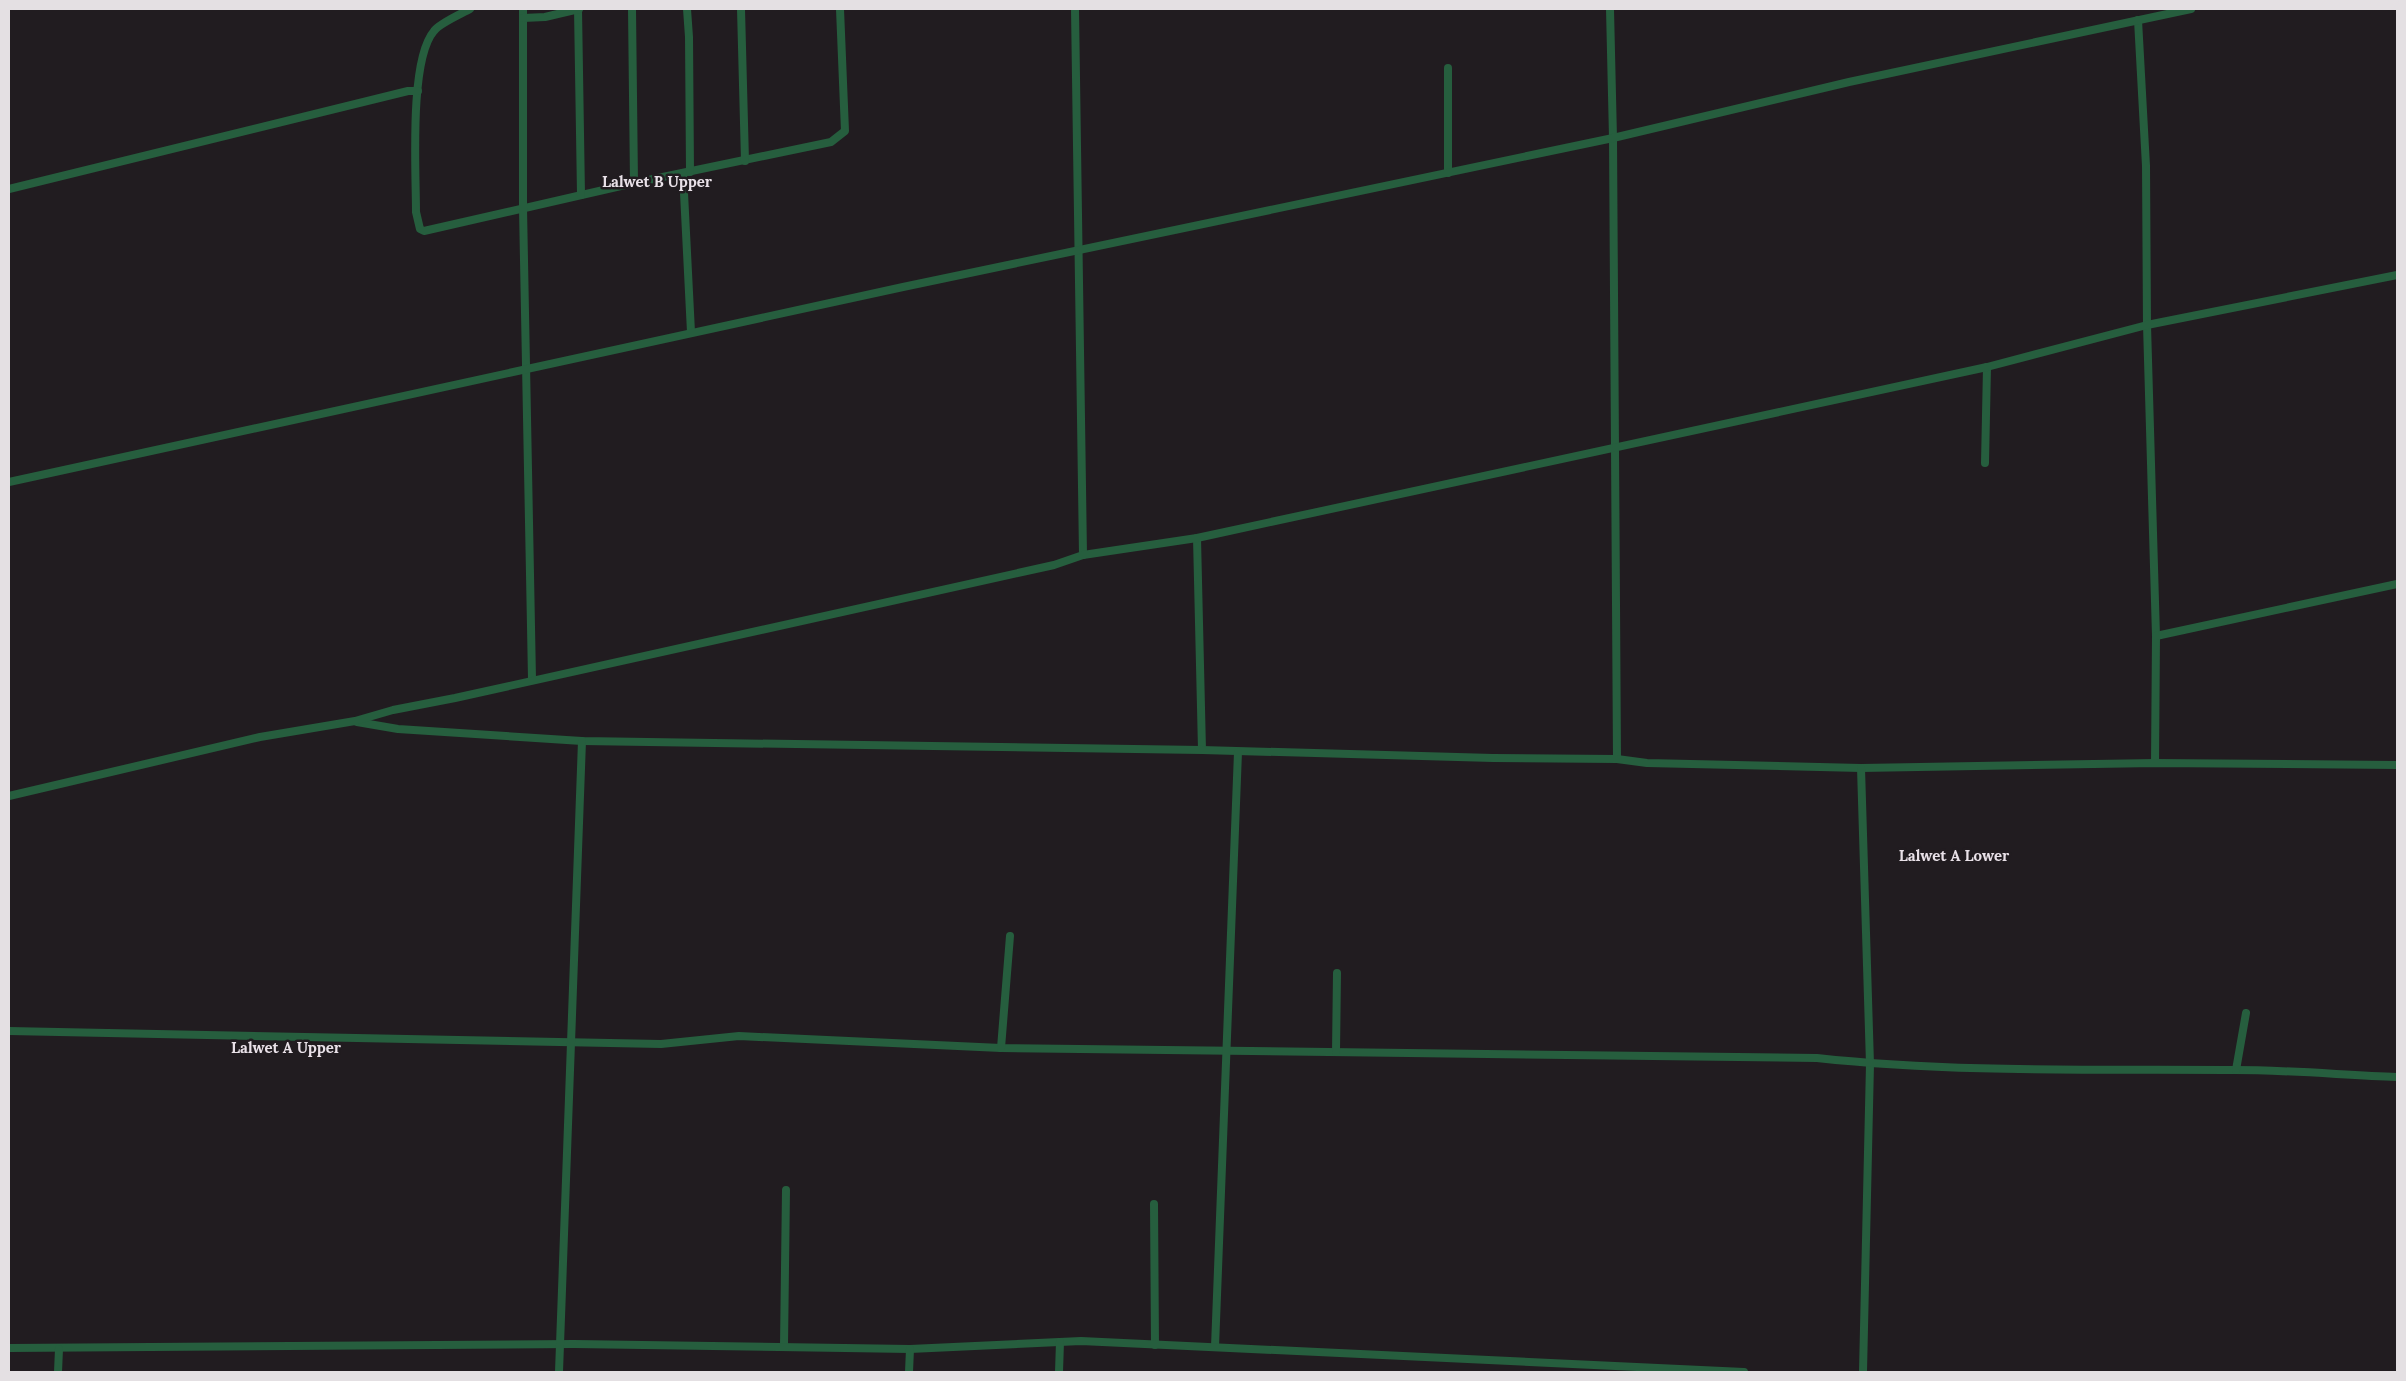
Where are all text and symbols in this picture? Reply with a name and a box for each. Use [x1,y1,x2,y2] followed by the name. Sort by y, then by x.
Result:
[602,172,713,191] district label: Lalwet B Upper
[1899,846,2010,865] district label: Lalwet A Lower
[231,1038,342,1057] district label: Lalwet A Upper

